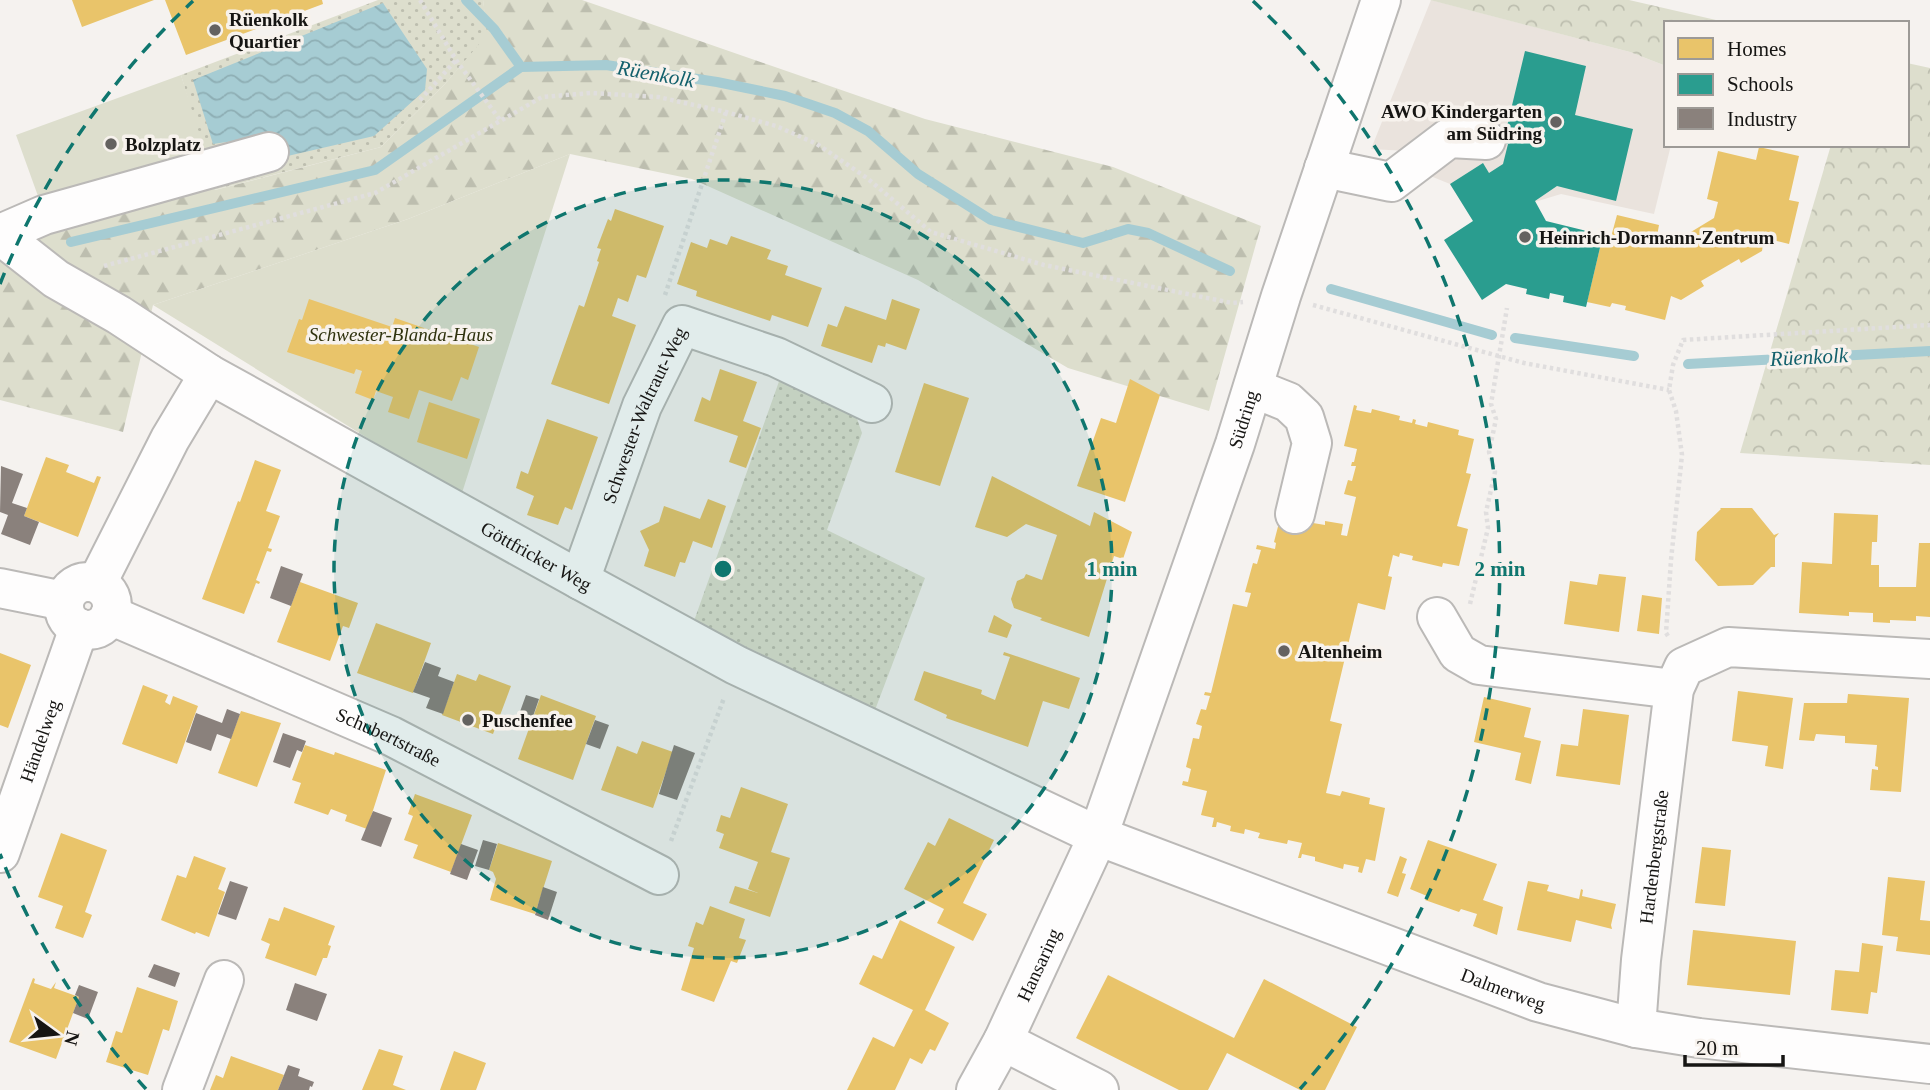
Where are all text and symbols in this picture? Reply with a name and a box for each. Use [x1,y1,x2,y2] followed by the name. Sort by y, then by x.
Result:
[229,9,309,52] place label: Rüenkolk Quartier
[1664,21,1909,147] legend
[207,22,223,38] marker: Rüenkolk Quartier
[1727,37,1787,61] text: Homes
[614,55,697,93] water label: Rüenkolk
[1727,72,1794,96] text: Schools
[1381,101,1542,144] place label: AWO Kindergarten am Südring
[1727,107,1797,131] text: Industry
[1548,114,1564,130] marker: AWO Kindergarten am Südring
[125,134,202,155] place label: Bolzplatz
[103,136,119,152] marker: Bolzplatz
[1539,227,1775,248] place label: Heinrich-Dormann-Zentrum
[1517,229,1533,245] marker: Heinrich-Dormann-Zentrum
[598,323,691,506] street label: Schwester-Waltraut-Weg
[309,324,493,345] park label: Schwester-Blanda-Haus
[1768,343,1849,371] water label: Rüenkolk
[1224,387,1262,451] street label: Südring
[477,517,596,596] street label: Göttfricker Weg
[711,557,735,581] centre of rings
[1087,557,1138,581] text: 1 min
[1475,557,1526,581] text: 2 min
[1298,641,1383,662] place label: Altenheim
[1276,643,1292,659] marker: Altenheim
[16,696,64,785] street label: Händelweg
[333,704,444,771] street label: Schubertstraße
[482,710,573,731] place label: Puschenfee
[460,712,476,728] marker: Puschenfee
[1635,789,1673,925] street label: Hardenbergstraße
[1013,925,1065,1005] street label: Hansaring
[1458,964,1548,1015] street label: Dalmerweg
[21,999,91,1069] north arrow
[1685,1024,1783,1068] scale bar
[60,1029,84,1048] text: N
[1696,1036,1739,1060] text: 20 m

